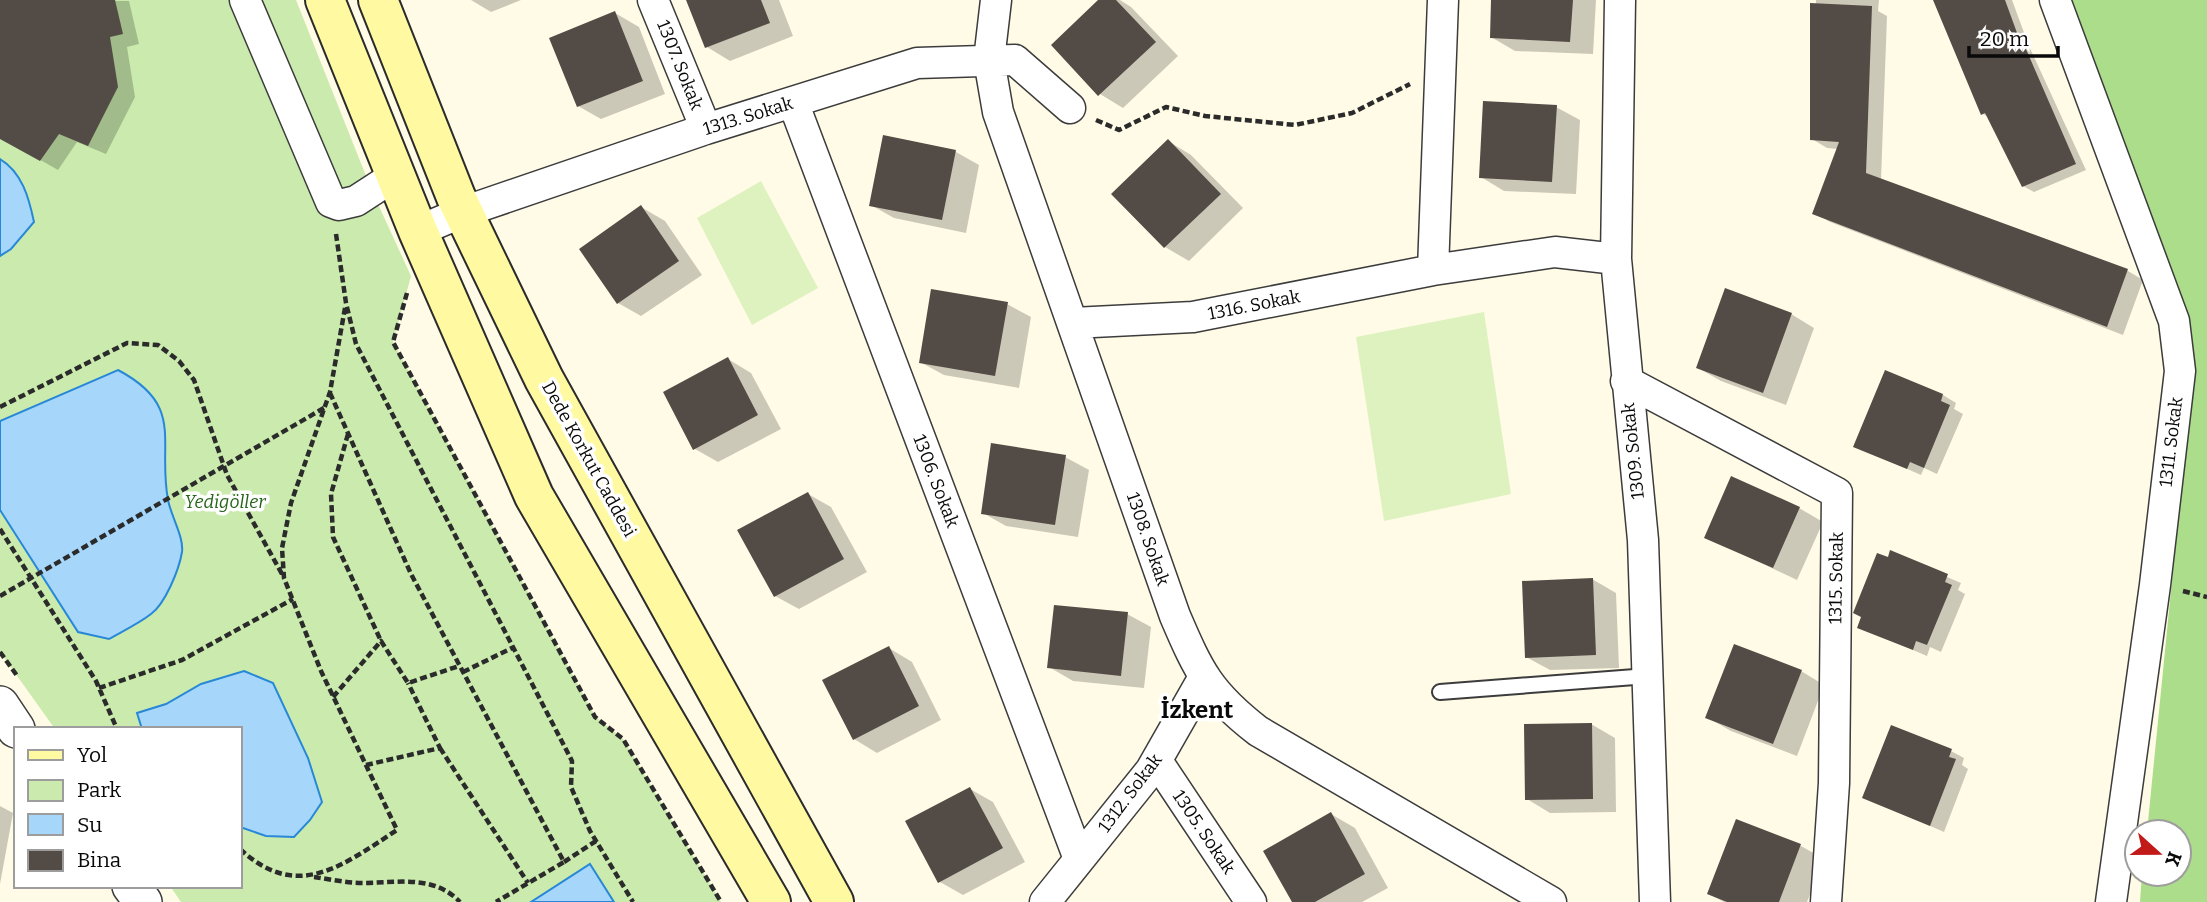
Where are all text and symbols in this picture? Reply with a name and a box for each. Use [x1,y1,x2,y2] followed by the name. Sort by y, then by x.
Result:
[1969,14,2058,58] scale bar
[652,17,708,114] street label: 1307. Sokak
[1980,26,2029,52] text: 20 m
[701,92,796,140] street label: 1313. Sokak
[1206,285,1303,325] street label: 1316. Sokak
[537,377,641,541] street label: Dede Korkut Caddesi
[2155,395,2188,488] street label: 1311. Sokak
[1617,401,1649,500] street label: 1309. Sokak
[908,431,964,531] street label: 1306. Sokak
[1122,489,1174,589] street label: 1308. Sokak
[184,491,266,513] park label: Yedigöller
[1824,531,1848,624] street label: 1315. Sokak
[1161,696,1234,724] district label: İzkent
[14,727,242,888] legend
[77,742,107,768] text: Yol
[1093,749,1167,837] street label: 1312. Sokak
[77,777,121,803] text: Park
[1168,786,1241,879] street label: 1305. Sokak
[77,812,102,838] text: Su
[2123,818,2193,888] north arrow
[77,847,122,873] text: Bina
[2160,848,2187,870] text: K

